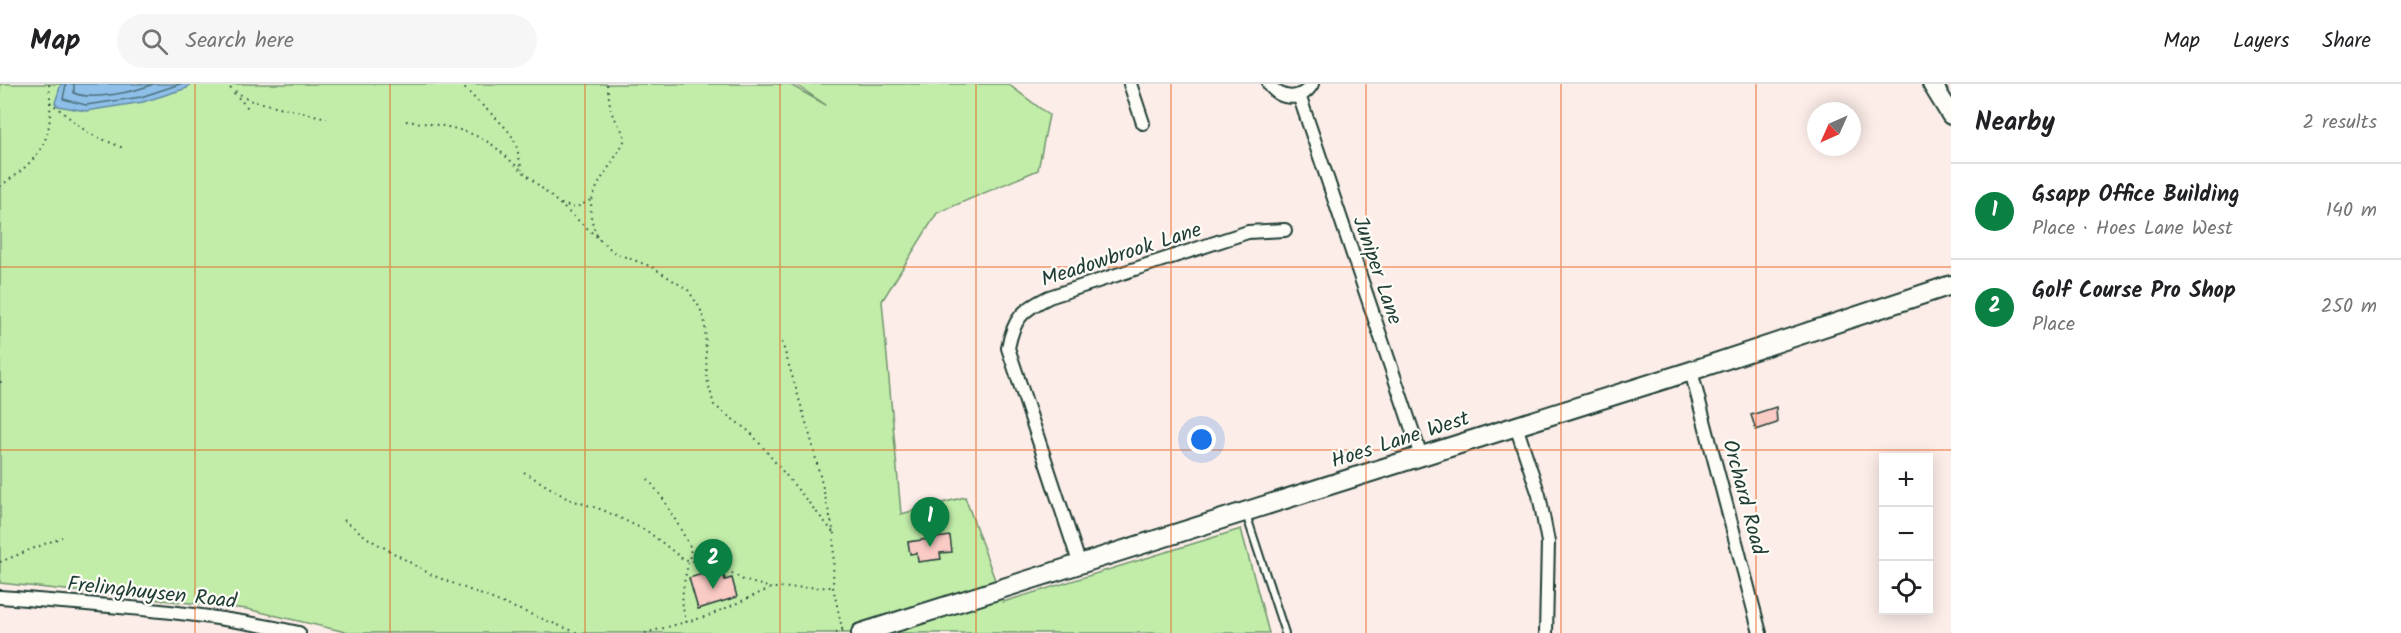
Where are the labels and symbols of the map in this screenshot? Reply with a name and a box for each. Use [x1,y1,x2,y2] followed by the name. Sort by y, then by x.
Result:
[1807,102,1861,156] north arrow
[1343,212,1411,330] street label: Juniper Lane
[1037,214,1207,297] street label: Meadowbrook Lane
[1327,402,1475,478] street label: Hoes Lane West
[1187,425,1216,454] your location
[1712,436,1775,559] street label: Orchard Road
[910,498,950,547] pin: 1
[694,540,732,589] pin: 2
[66,568,239,619] street label: Frelinghuysen Road

